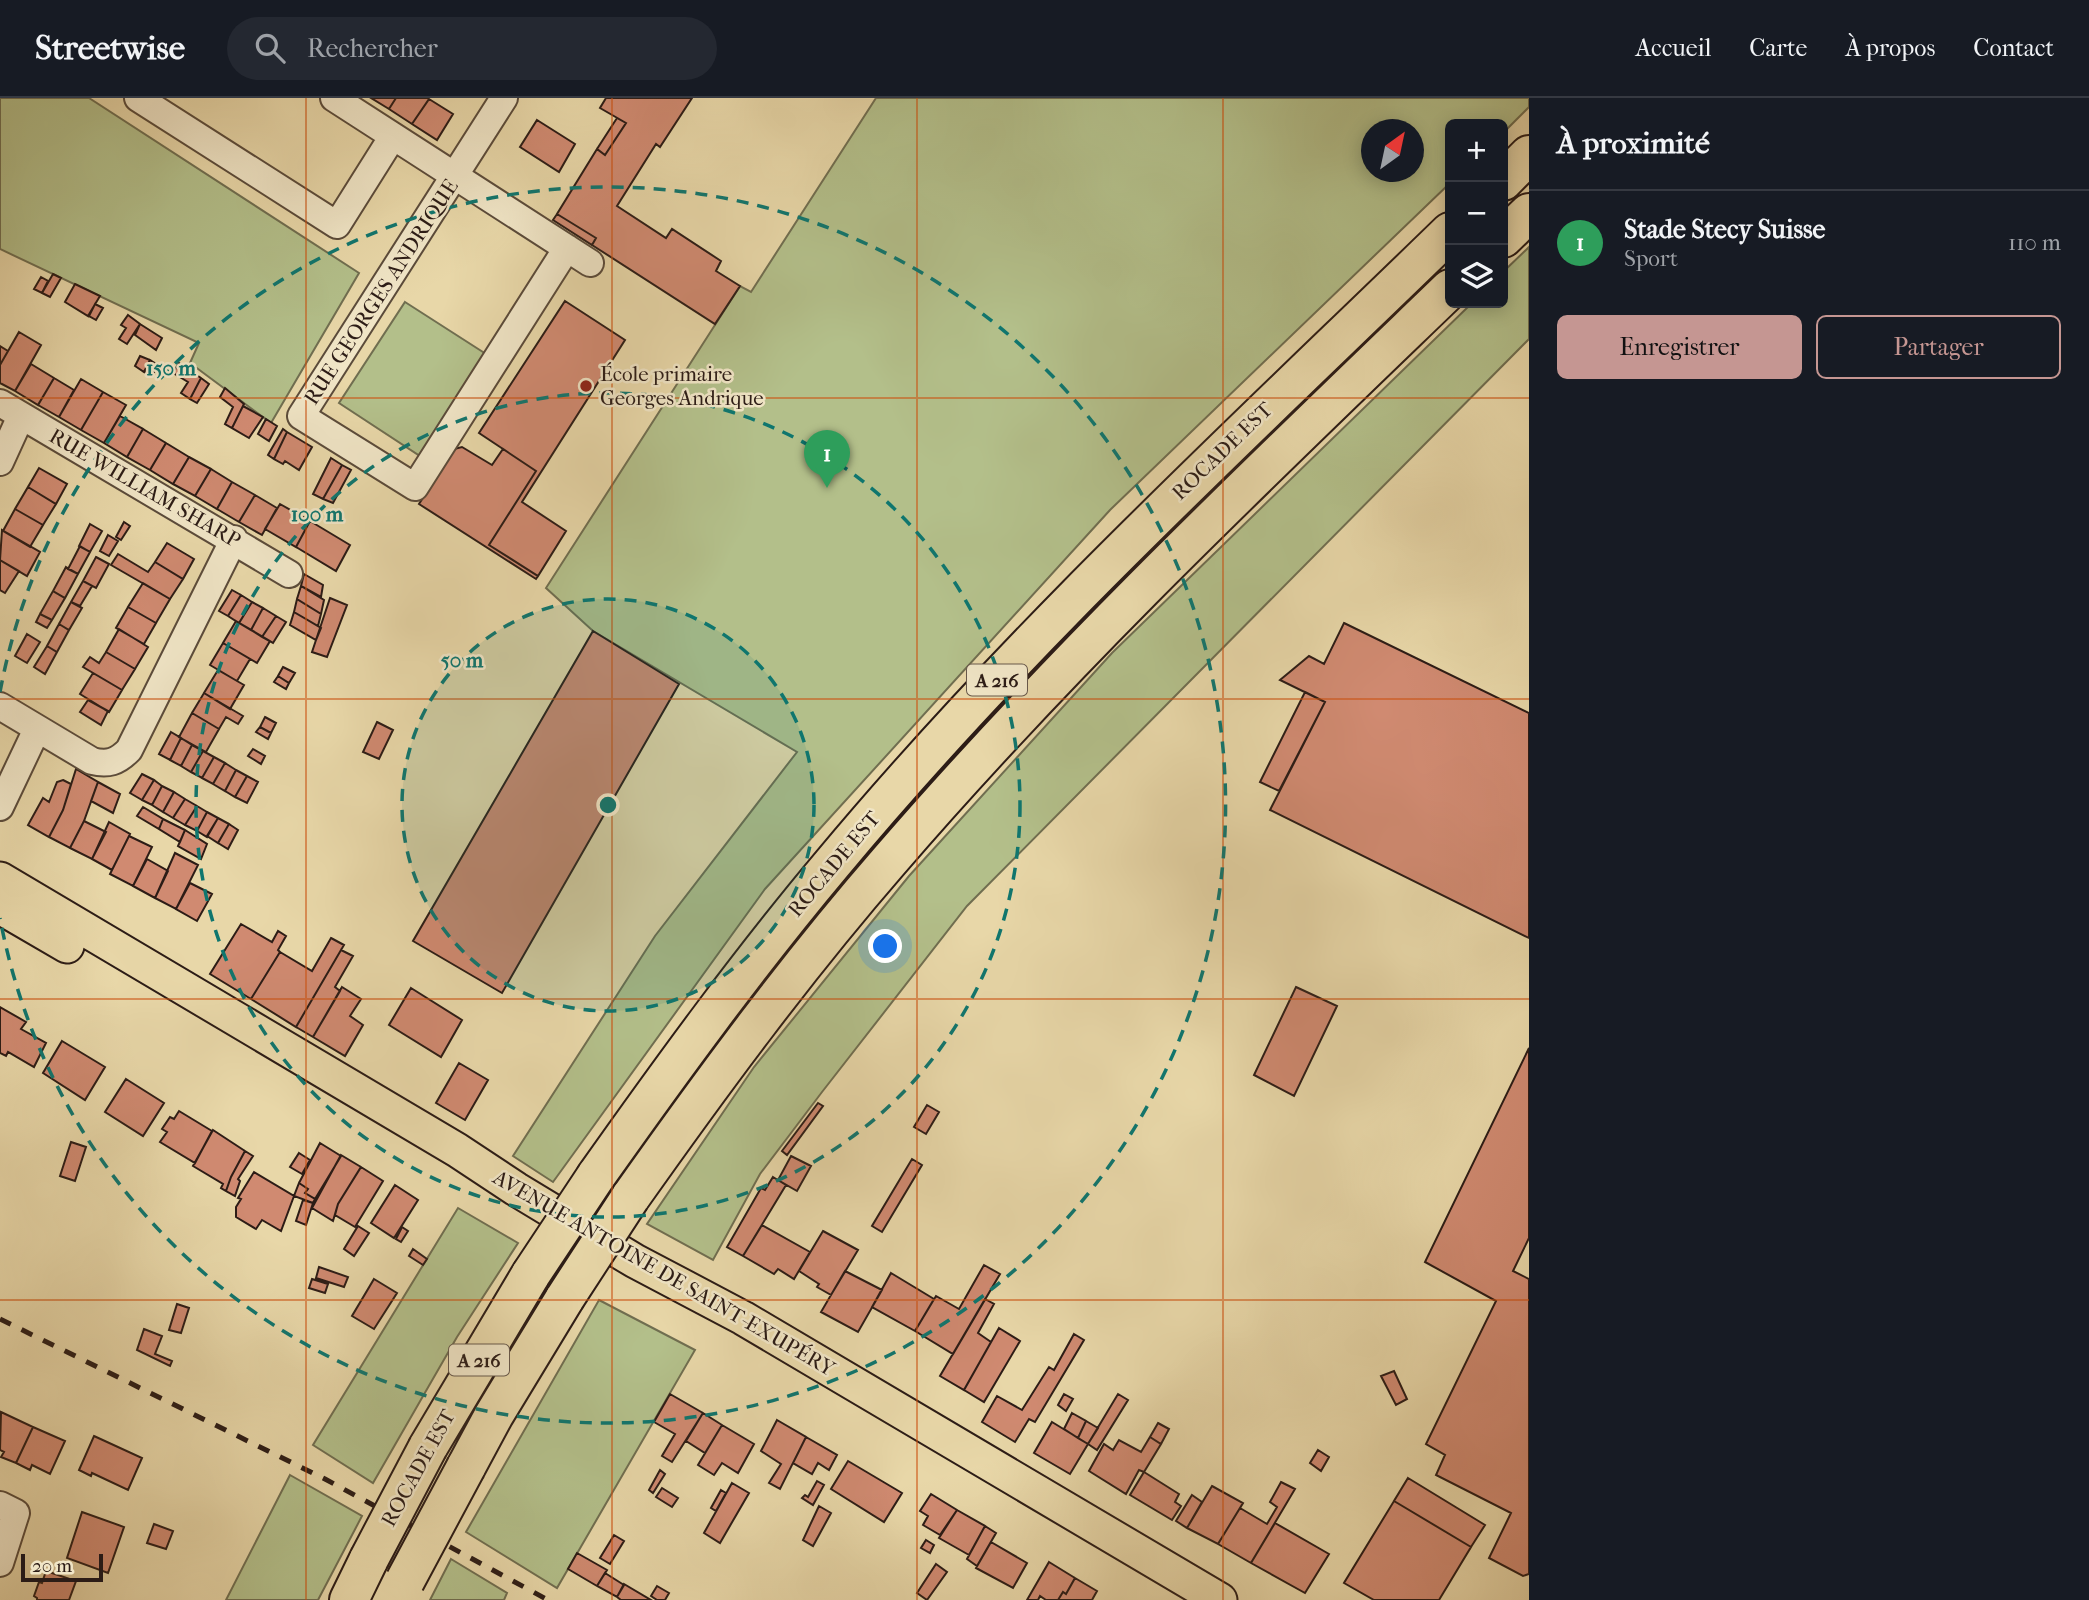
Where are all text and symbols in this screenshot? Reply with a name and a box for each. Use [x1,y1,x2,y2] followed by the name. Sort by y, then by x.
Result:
[227,17,717,80] search box
[35,29,185,68] text: Streetwise
[251,29,289,67] icon: search
[307,33,438,64] text: Rechercher
[1636,34,1711,62] text: Accueil
[1749,34,1807,62] text: Carte
[1845,34,1935,62] text: À propos
[1973,34,2054,62] text: Contact
[1361,119,1424,182] north arrow
[1445,119,1508,308] map controls
[1445,119,1508,182] button: +
[1557,126,1710,161] text: À proximité
[299,175,463,409] street label: RUE GEORGES ANDRIQUE
[1445,182,1508,245] button: −
[1624,214,1825,245] text: Stade Stecy Suisse
[1576,229,1584,256] text: 1
[2008,229,2061,256] text: 110 m
[1445,245,1508,308] button: layers
[1624,245,1678,272] text: Sport
[1557,315,1802,379] button: Enregistrer
[1816,315,2061,379] button: Partager
[146,356,197,380] text: 150 m
[600,362,764,410] place label: École primaire Georges Andrique
[578,378,594,394] marker: École primaire Georges Andrique
[1167,397,1278,505] street label: ROCADE EST
[45,423,245,553] street label: RUE WILLIAM SHARP
[804,430,850,488] pin: 1
[291,502,344,526] text: 100 m
[441,648,484,672] text: 50 m
[967,664,1027,695] road number: A 216
[596,793,620,817] centre of rings
[783,806,885,921] street label: ROCADE EST
[868,929,902,963] your location
[488,1164,840,1381] street label: AVENUE ANTOINE DE SAINT-EXUPÉRY
[449,1344,509,1376] road number: A 216
[376,1405,460,1531] street label: ROCADE EST
[21,1551,103,1583] scale bar
[32,1555,72,1577] text: 20 m

